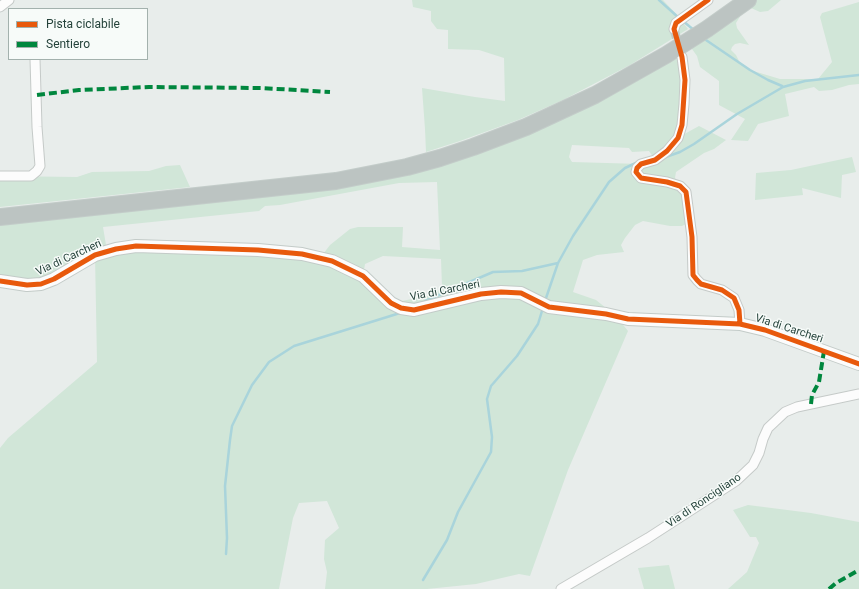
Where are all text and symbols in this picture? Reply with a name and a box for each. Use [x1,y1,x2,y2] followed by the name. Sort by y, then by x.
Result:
[8,8,148,60] legend
[46,17,120,31] text: Pista ciclabile
[46,37,90,51] text: Sentiero
[34,237,104,279] street label: Via di Carcheri
[409,278,481,304] street label: Via di Carcheri
[753,312,825,346] street label: Via di Carcheri
[664,471,744,531] street label: Via di Roncigliano

